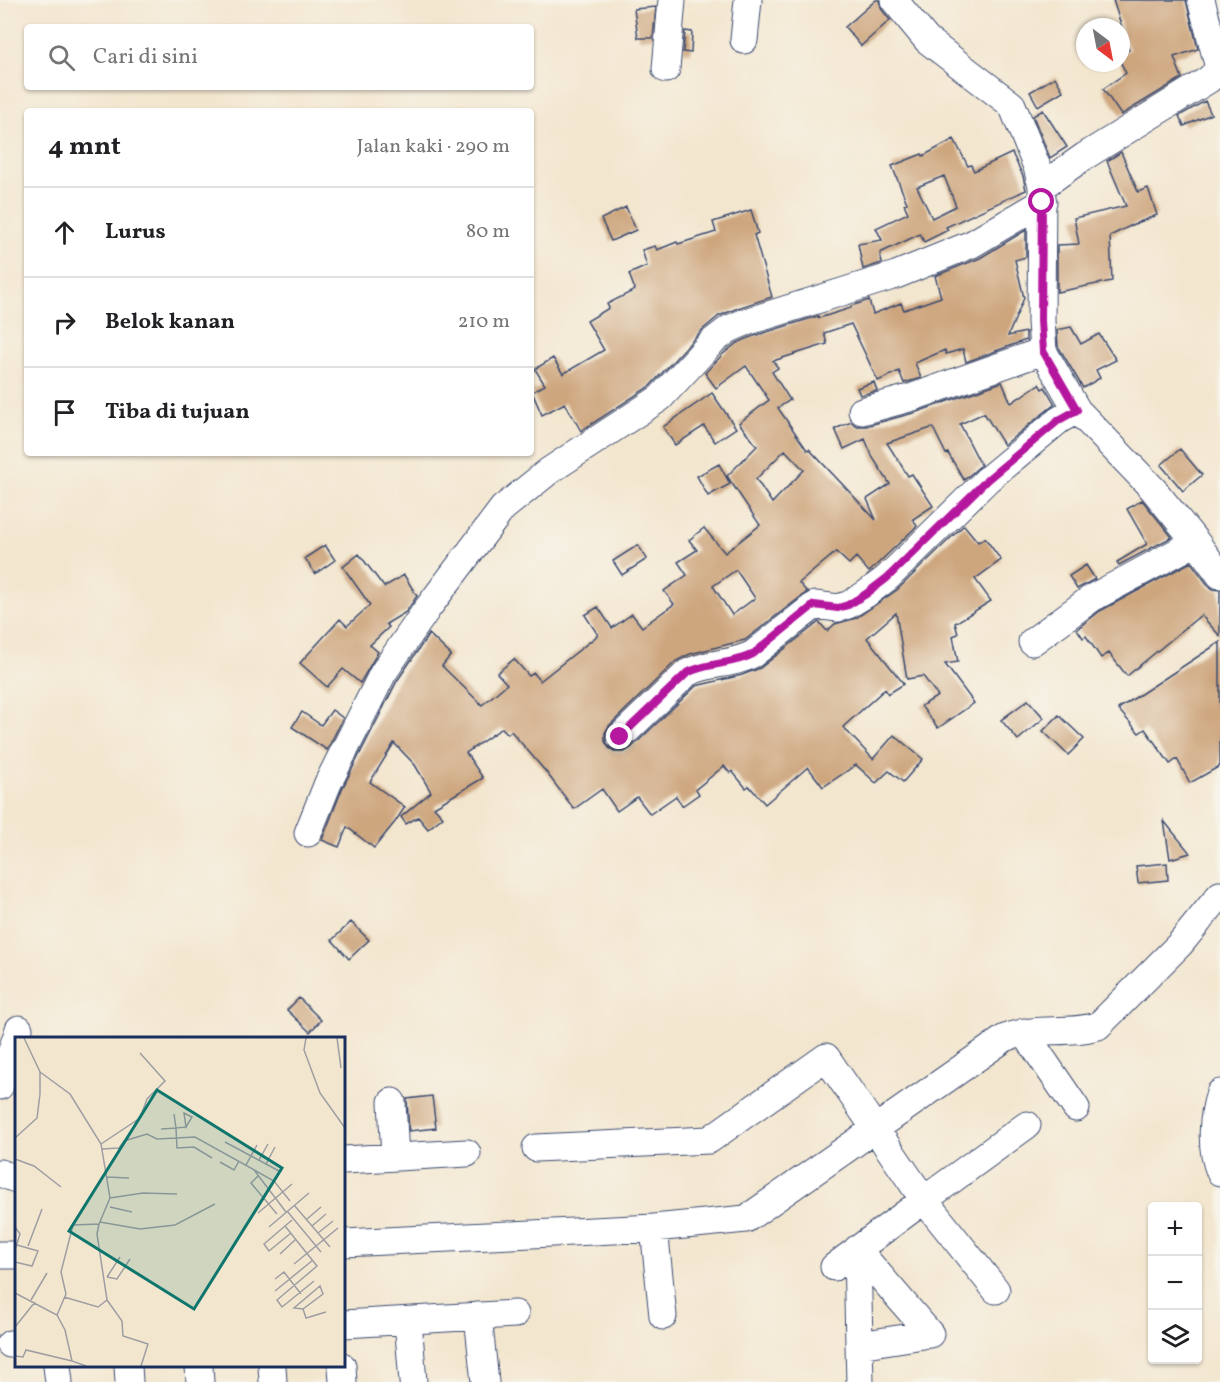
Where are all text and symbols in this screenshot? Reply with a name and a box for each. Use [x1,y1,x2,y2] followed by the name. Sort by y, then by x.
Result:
[1076,18,1130,72] north arrow
[24,24,534,90] search box
[45,41,78,74] icon: search
[93,42,198,73] text: Cari di sini
[48,129,121,165] text: 4 mnt
[357,133,510,161] text: Jalan kaki · 290 m
[1028,188,1054,214] route start
[48,216,81,249] icon: ahead
[105,217,166,248] text: Lurus
[466,218,510,246] text: 80 m
[48,306,81,339] icon: right
[105,307,235,338] text: Belok kanan
[458,308,510,336] text: 210 m
[48,396,81,429] icon: arrive
[105,397,250,428] text: Tiba di tujuan
[606,723,632,749] route end
[15,1037,345,1367] inset map
[1148,1202,1202,1364] map controls
[1148,1202,1202,1256] button: +
[1148,1256,1202,1310] button: −
[1148,1310,1202,1364] button: layers

